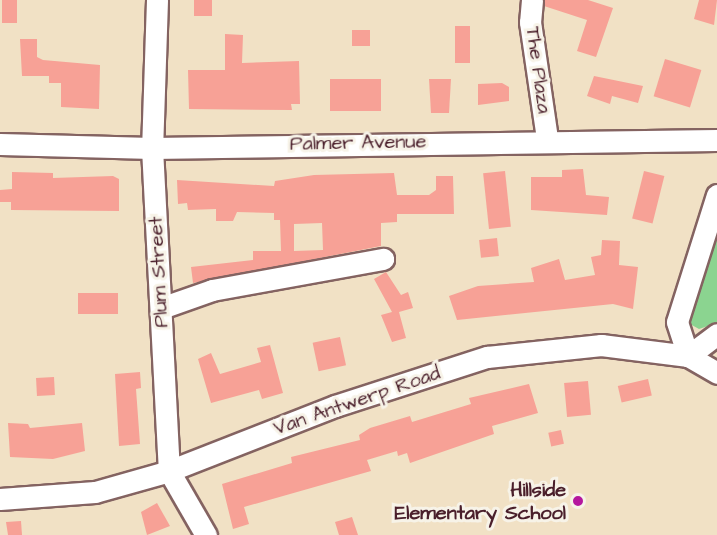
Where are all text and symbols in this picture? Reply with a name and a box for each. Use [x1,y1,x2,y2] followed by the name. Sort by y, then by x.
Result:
[520,25,556,115] street label: The Plaza
[290,130,426,156] street label: Palmer Avenue
[144,216,174,328] street label: Plum Street
[270,361,444,441] street label: Van Antwerp Road
[394,478,566,525] place label: Hillside Elementary School
[571,494,585,508] marker: Hillside Elementary School

